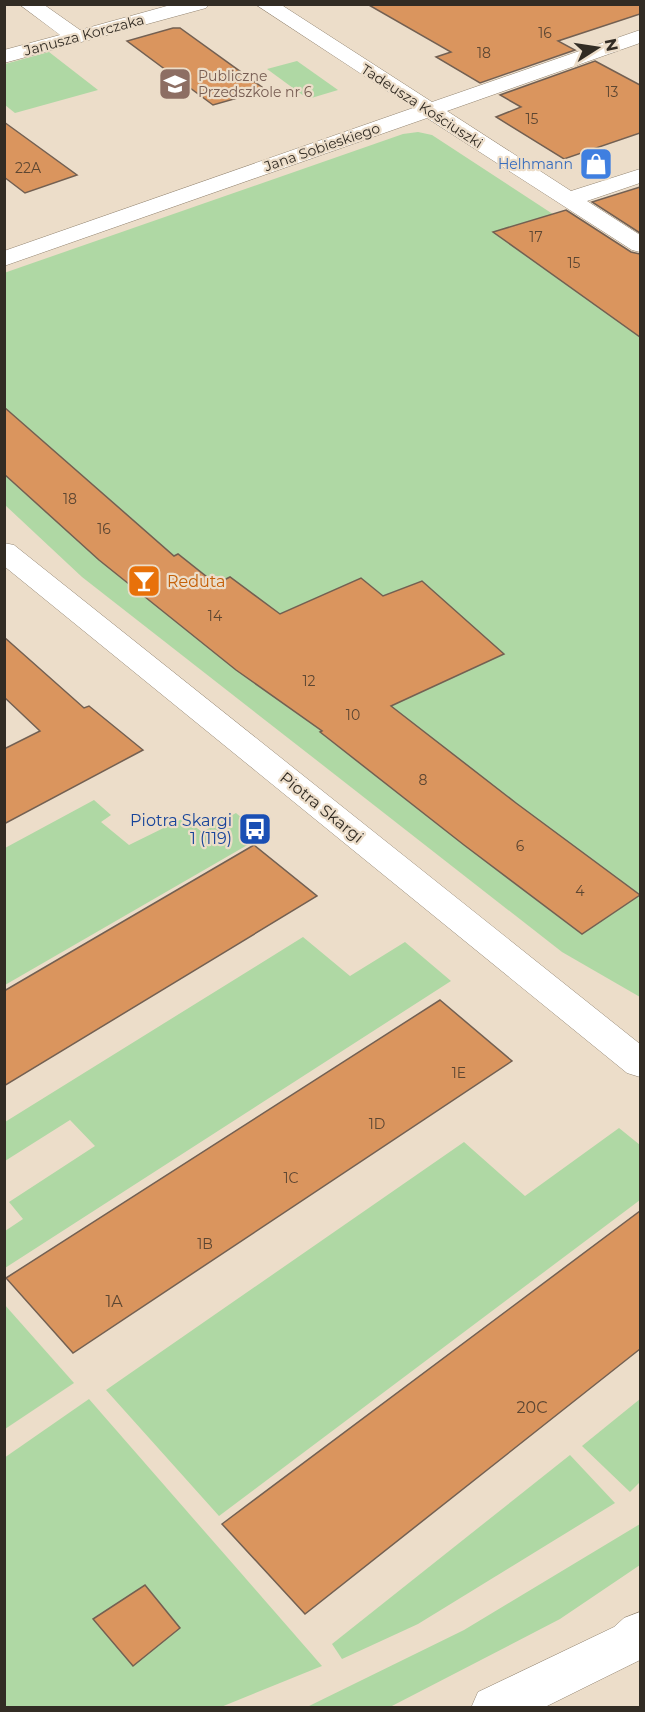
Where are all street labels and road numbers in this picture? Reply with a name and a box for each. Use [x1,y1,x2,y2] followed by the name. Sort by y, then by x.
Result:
[21,10,146,60] street label: Janusza Korczaka
[358,60,486,152] street label: Tadeusza Kościuszki
[261,119,383,176] street label: Jana Sobieskiego
[276,768,367,847] street label: Piotra Skargi

